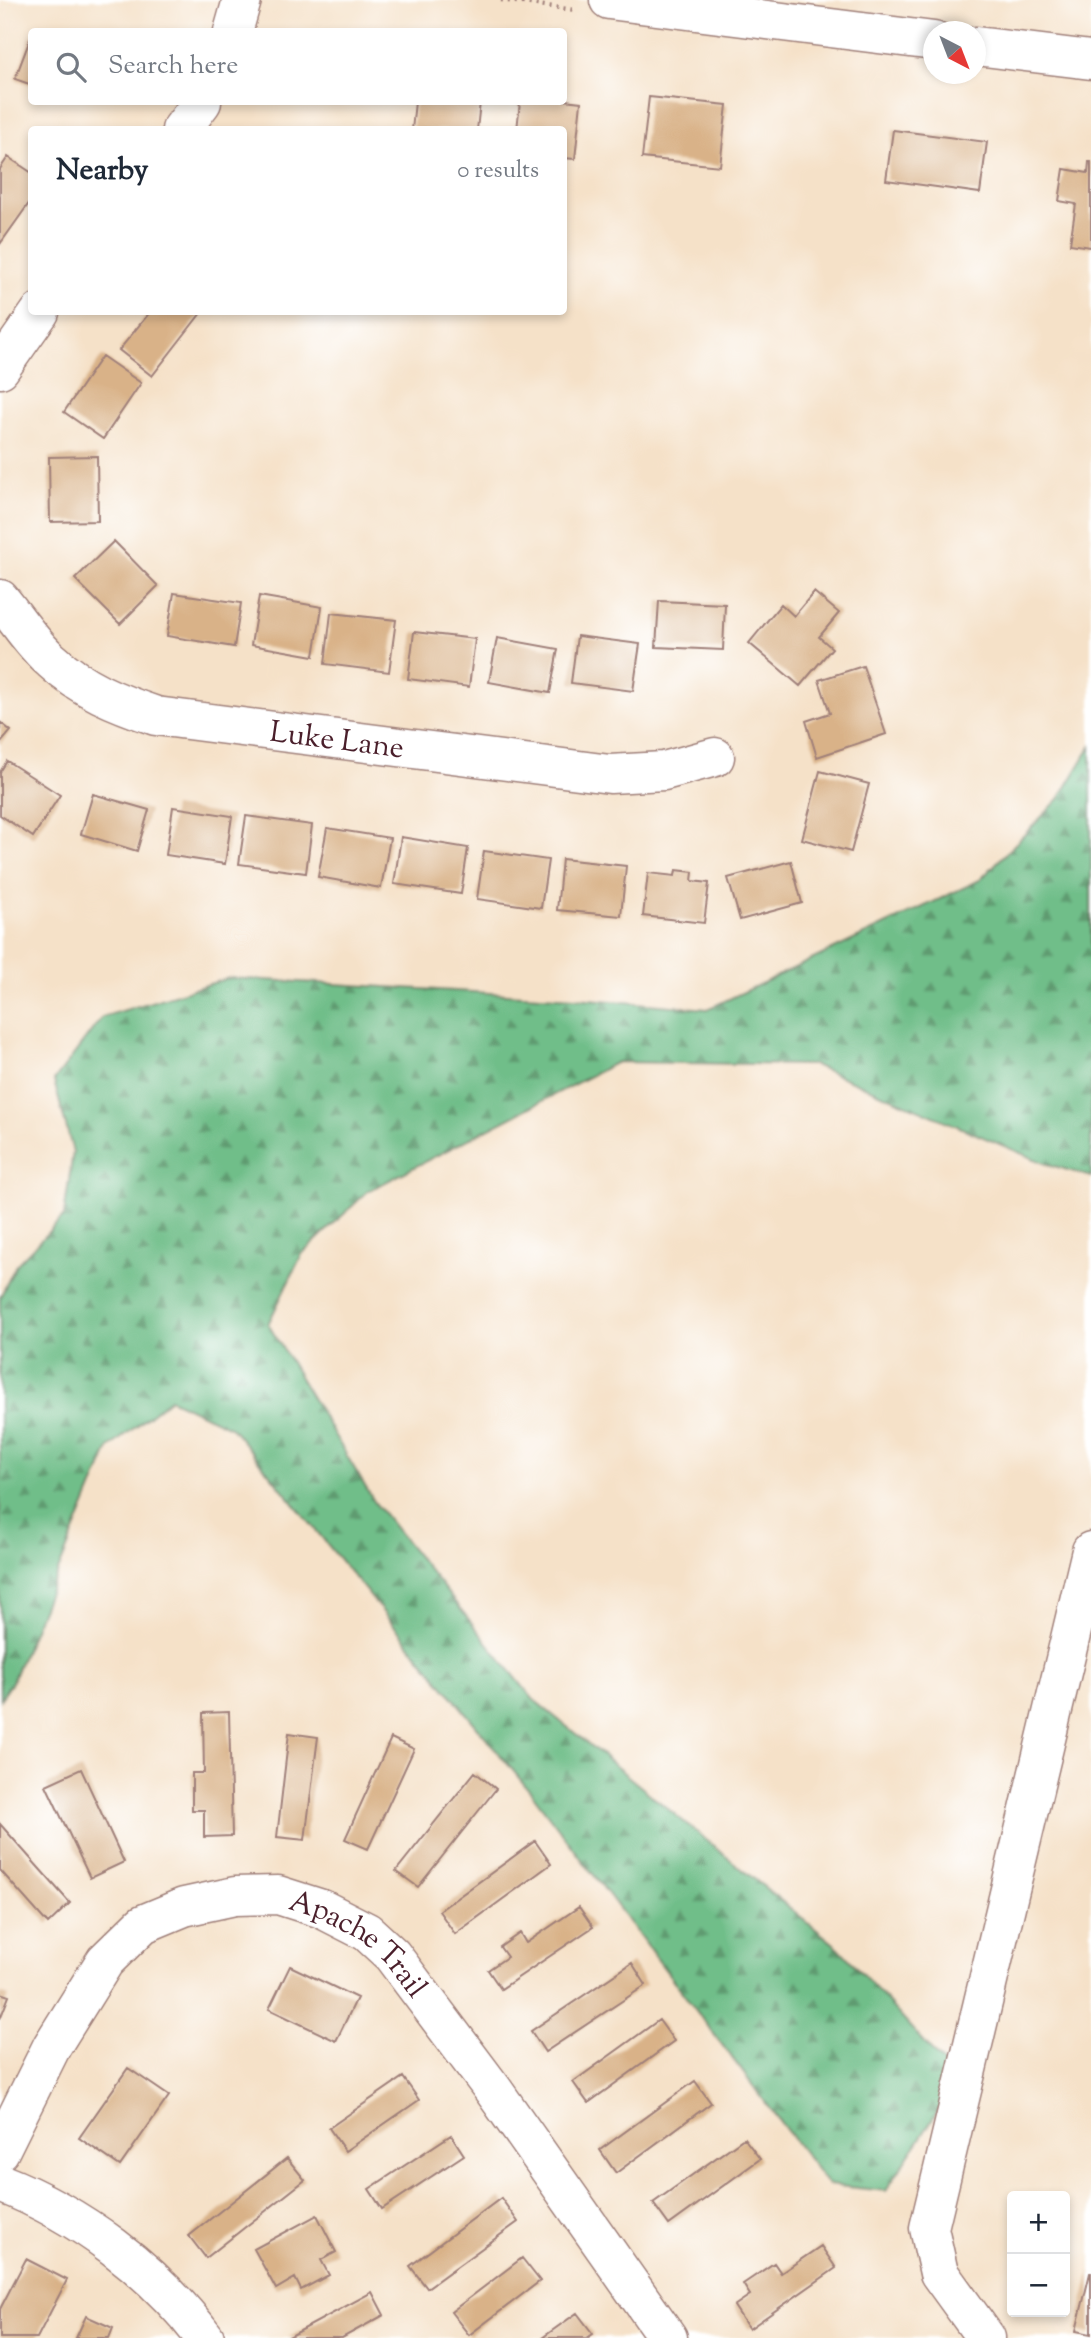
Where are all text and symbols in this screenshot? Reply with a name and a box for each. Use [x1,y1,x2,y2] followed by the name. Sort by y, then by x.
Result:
[923,21,986,84] north arrow
[28,28,567,105] search box
[52,48,90,86] icon: search
[108,48,238,85] text: Search here
[56,150,148,193] text: Nearby
[457,155,539,188] text: 0 results
[267,712,406,771] street label: Luke Lane
[283,1881,436,2008] street label: Apache Trail
[1007,2191,1070,2317] map controls
[1007,2191,1070,2254] button: +
[1007,2254,1070,2317] button: −

